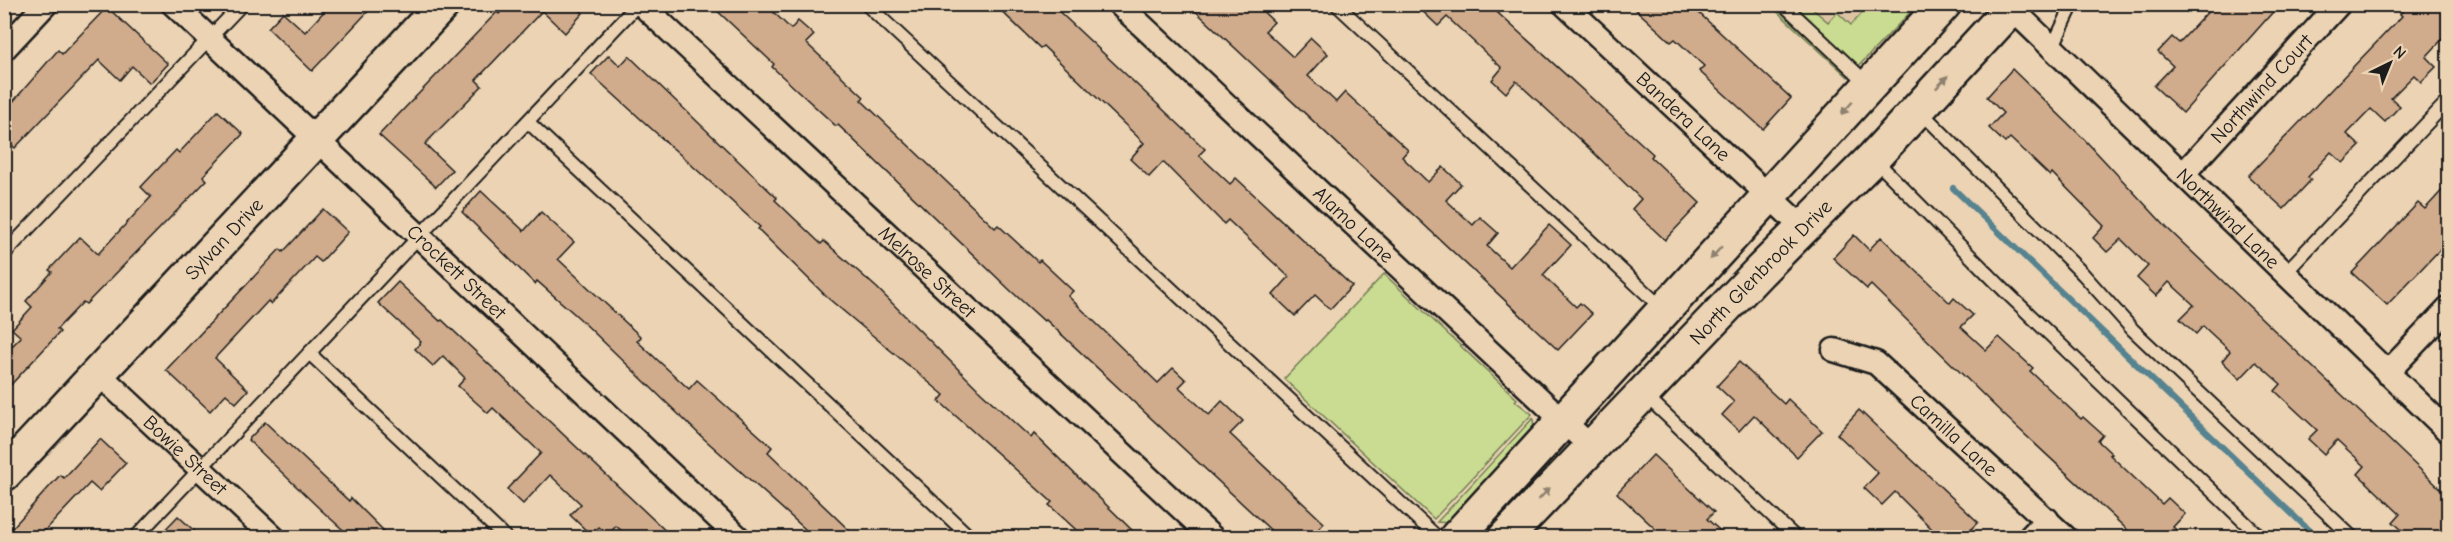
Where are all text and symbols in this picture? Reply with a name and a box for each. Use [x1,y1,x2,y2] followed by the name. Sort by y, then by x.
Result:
[2206,29,2318,148] street label: Northwind Court
[2360,33,2420,93] north arrow
[2390,43,2410,63] text: N
[1632,67,1735,166] street label: Bandera Lane
[1934,75,1948,89] one-way arrow
[1840,101,1854,116] one-way arrow
[2172,164,2284,274] street label: Northwind Lane
[1309,182,1398,268] street label: Alamo Lane
[180,193,268,285] street label: Sylvan Drive
[1685,195,1837,349] street label: North Glenbrook Drive
[402,220,512,325] street label: Crockett Street
[874,221,981,324] street label: Melrose Street
[1710,245,1723,260] one-way arrow
[1905,389,2002,481] street label: Camilla Lane
[139,411,233,501] street label: Bowie Street
[1537,487,1551,502] one-way arrow

